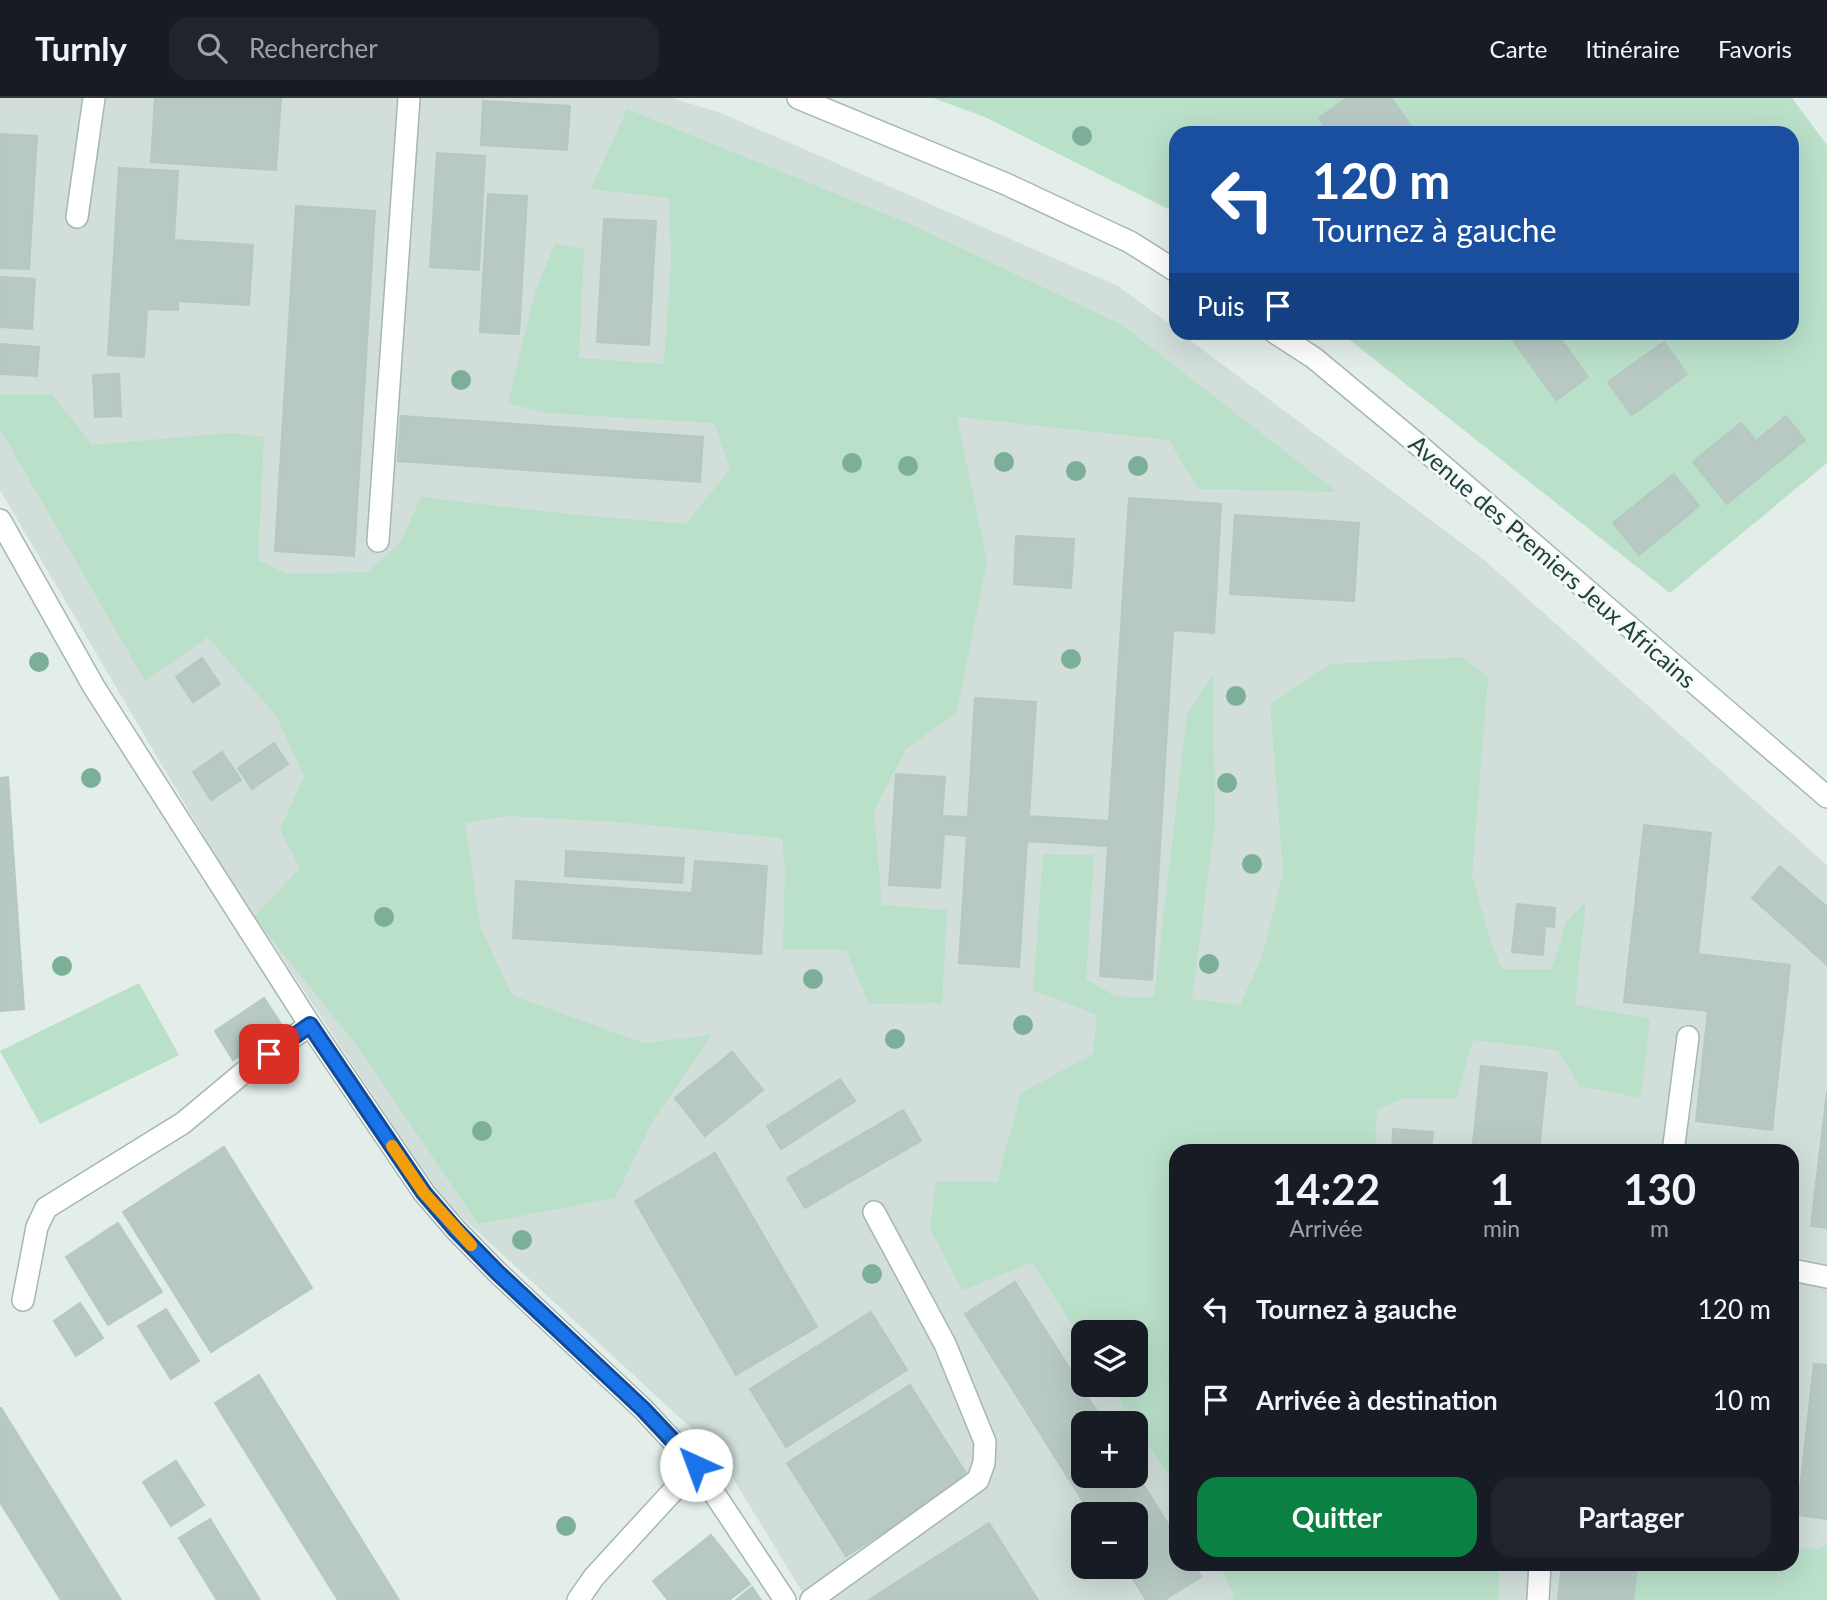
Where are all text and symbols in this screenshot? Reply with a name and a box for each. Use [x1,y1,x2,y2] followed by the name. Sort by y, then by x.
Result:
[169,17,659,80] search box
[35,28,127,68] text: Turnly
[193,29,231,67] icon: search
[249,32,378,64] text: Rechercher
[1490,34,1548,63] text: Carte
[1586,34,1680,63] text: Itinéraire
[1718,34,1792,63] text: Favoris
[1312,151,1450,209] text: 120 m
[1197,154,1288,245] icon: left
[1312,210,1557,249] text: Tournez à gauche
[1259,287,1297,325] icon: arrive
[1197,290,1245,322] text: Puis
[1404,428,1702,694] street label: Avenue des Premiers Jeux Africains
[239,1024,299,1084] pin
[250,1035,288,1073] icon: arrive
[1272,1164,1380,1214] text: 14:22
[1489,1164,1514,1214] text: 1
[1623,1164,1696,1214] text: 130
[1289,1214,1363,1242] text: Arrivée
[1483,1214,1520,1242] text: min
[1650,1214,1669,1242] text: m
[1197,1290,1235,1328] icon: left
[1256,1293,1457,1325] text: Tournez à gauche
[1698,1293,1771,1325] text: 120 m
[1071,1320,1148,1579] map controls
[1071,1320,1148,1397] button: layers
[1197,1381,1235,1419] icon: arrive
[1256,1384,1498,1416] text: Arrivée à destination
[1713,1384,1771,1416] text: 10 m
[1071,1411,1148,1488] button: +
[659,1428,733,1502] position arrow
[1197,1477,1477,1557] button: Quitter
[1491,1477,1771,1557] button: Partager
[1071,1502,1148,1579] button: −

